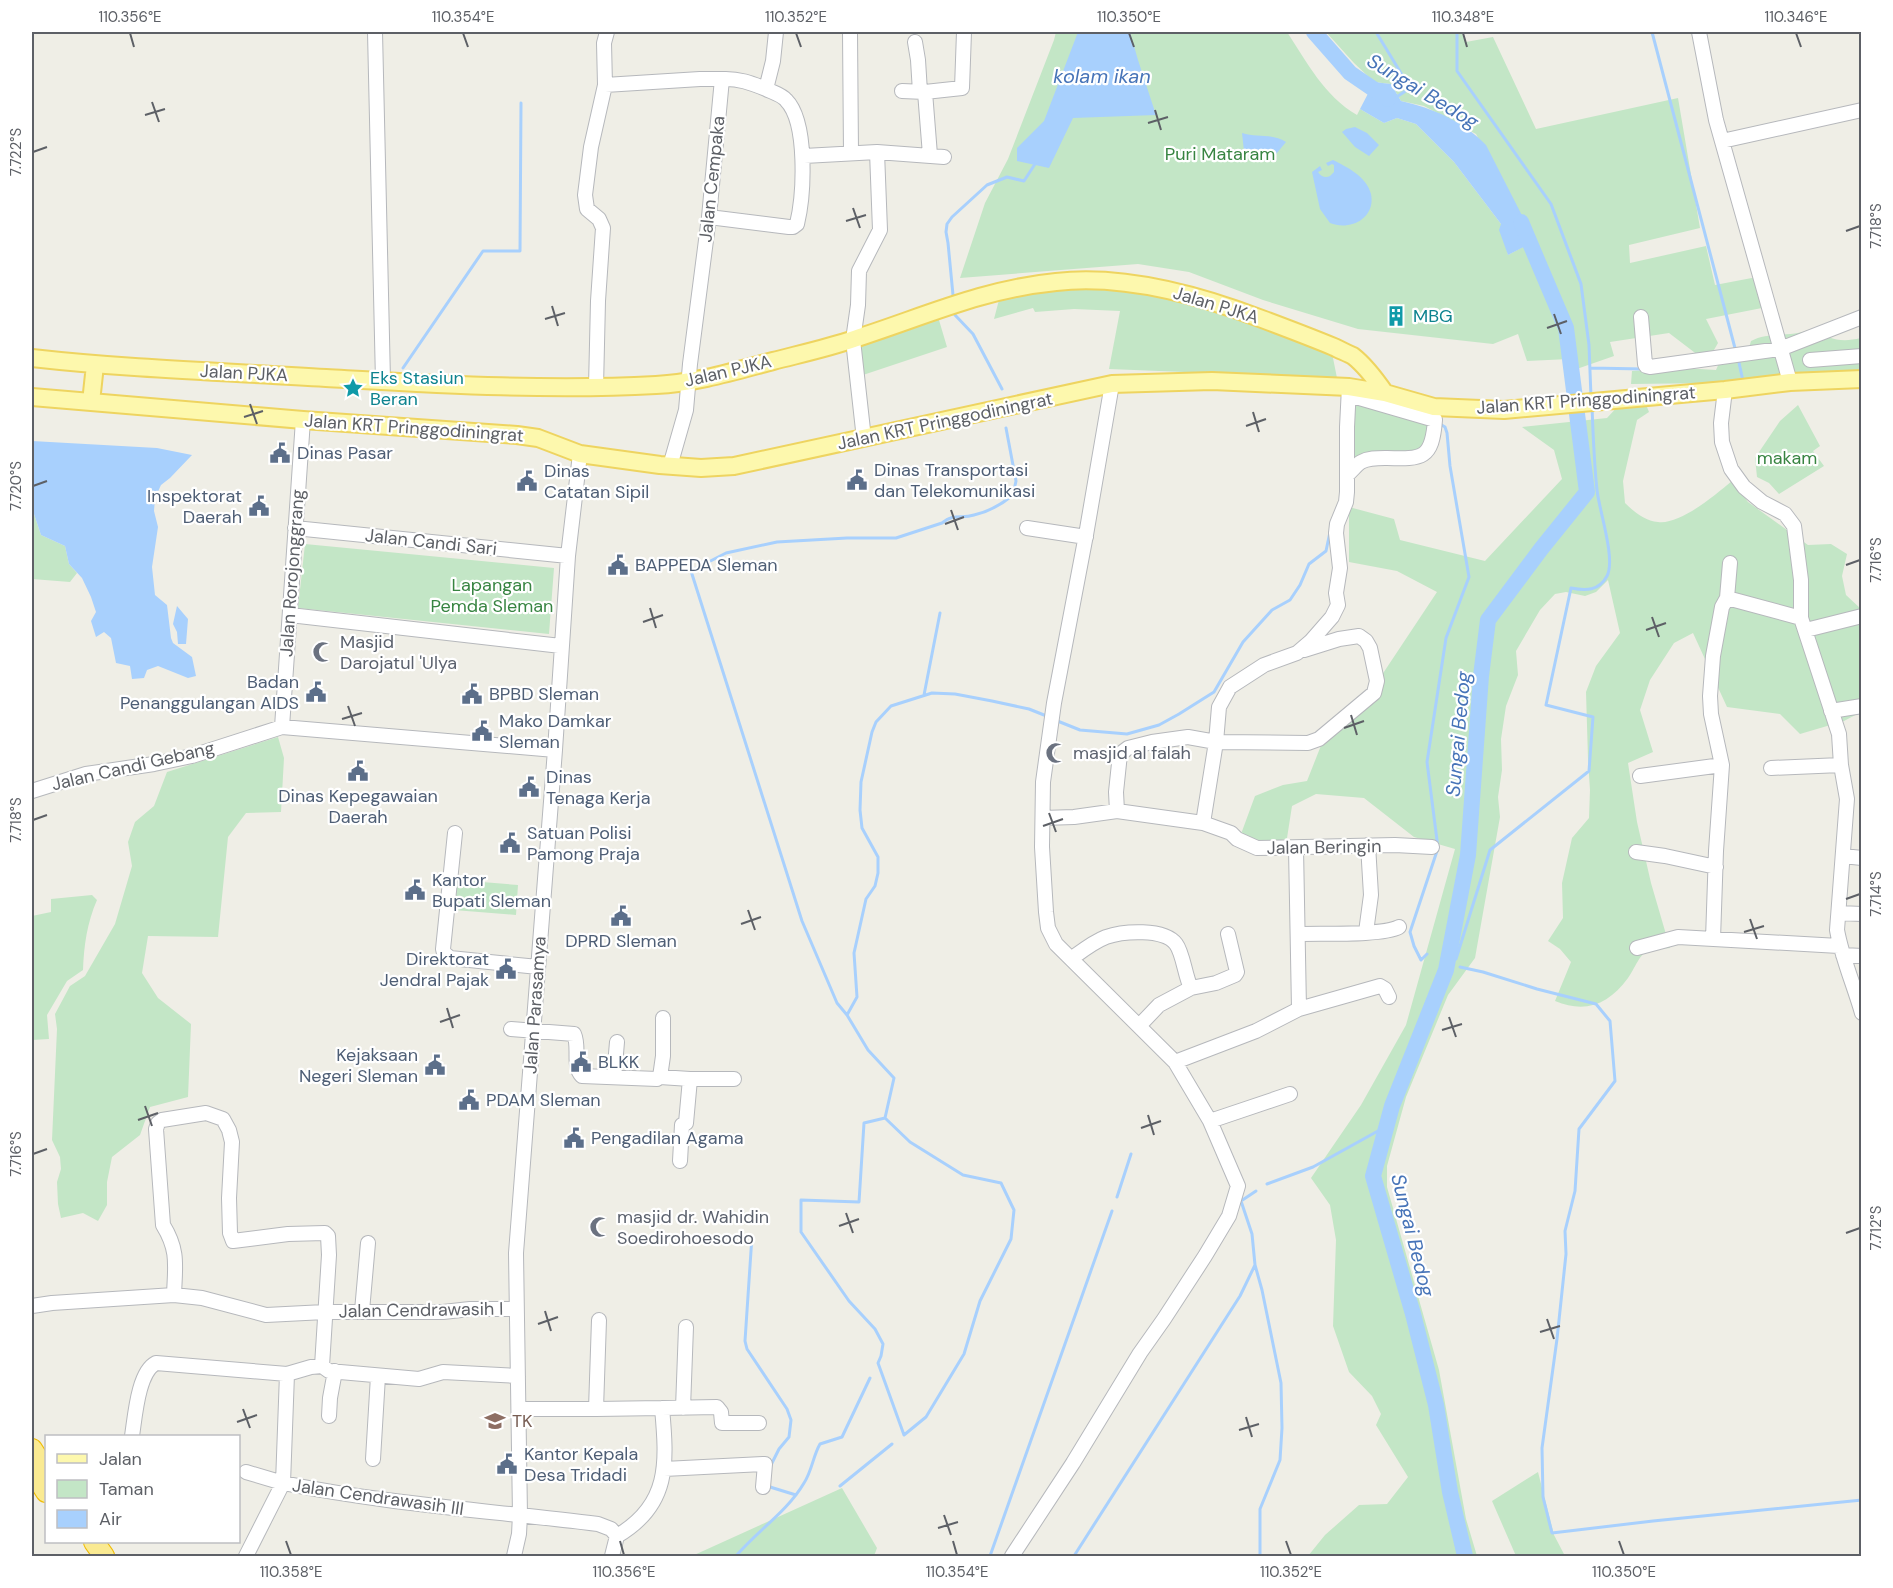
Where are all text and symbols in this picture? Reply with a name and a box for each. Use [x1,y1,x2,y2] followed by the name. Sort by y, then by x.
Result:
[98,7,162,27] text: 110.356°E
[432,7,494,27] text: 110.354°E
[765,7,827,27] text: 110.352°E
[1097,7,1161,27] text: 110.350°E
[1432,7,1494,27] text: 110.348°E
[1764,7,1828,27] text: 110.346°E
[1362,47,1484,135] water label: Sungai Bedog
[1053,63,1151,89] water label: kolam ikan
[693,115,731,243] street label: Jalan Cempaka
[6,128,26,176] text: 7.722°S
[1165,142,1275,166] park label: Puri Mataram
[1866,203,1886,249] text: 7.718°S
[1170,281,1262,329] street label: Jalan PJKA
[1384,304,1408,328] building icon: MBG
[1413,304,1453,328] place label: MBG
[682,349,774,393] street label: Jalan PJKA
[199,359,289,387] street label: Jalan PJKA
[370,366,464,411] place label: Eks Stasiun Beran
[341,376,365,400] place icon: Eks Stasiun Beran
[1475,380,1697,420] street label: Jalan KRT Pringgodiningrat
[835,386,1055,456] street label: Jalan KRT Pringgodiningrat
[303,408,525,448] street label: Jalan KRT Pringgodiningrat
[268,441,292,465] public building icon: Dinas Pasar
[297,441,393,465] place label: Dinas Pasar
[1757,446,1817,470] park label: makam
[874,458,1035,503] place label: Dinas Transportasi dan Telekomunikasi
[544,459,649,504] place label: Dinas Catatan Sipil
[6,461,26,511] text: 7.720°S
[845,468,869,492] public building icon: Dinas Transportasi dan Telekomunikasi
[515,469,539,493] public building icon: Dinas Catatan Sipil
[147,484,242,529] place label: Inspektorat Daerah
[274,488,310,658] street label: Jalan Rorojonggrang
[247,494,271,518] public building icon: Inspektorat Daerah
[364,523,498,561] street label: Jalan Candi Sari
[1866,537,1886,583] text: 7.716°S
[606,553,630,577] public building icon: BAPPEDA Sleman
[635,553,778,577] place label: BAPPEDA Sleman
[431,573,553,618] park label: Lapangan Pemda Sleman
[340,630,457,675] place label: Masjid Darojatul 'Ulya
[311,640,335,664] mosque icon: Masjid Darojatul 'Ulya
[1440,669,1477,798] water label: Sungai Bedog
[120,670,299,715] place label: Badan Penanggulangan AIDS
[304,680,328,704] public building icon: Badan Penanggulangan AIDS
[460,682,484,706] public building icon: BPBD Sleman
[489,682,599,706] place label: BPBD Sleman
[499,709,612,754] place label: Mako Damkar Sleman
[470,719,494,743] public building icon: Mako Damkar Sleman
[49,736,217,796] street label: Jalan Candi Gebang
[1044,741,1068,765] mosque icon: masjid al falah
[1073,741,1191,765] place label: masjid al falah
[346,759,370,783] public building icon: Dinas Kepegawaian Daerah
[546,765,650,810] place label: Dinas Tenaga Kerja
[517,775,541,799] public building icon: Dinas Tenaga Kerja
[278,784,438,829] place label: Dinas Kepegawaian Daerah
[6,797,26,843] text: 7.718°S
[527,821,640,866] place label: Satuan Polisi Pamong Praja
[498,831,522,855] public building icon: Satuan Polisi Pamong Praja
[1266,834,1382,860] street label: Jalan Beringin
[432,868,551,913] place label: Kantor Bupati Sleman
[1866,871,1886,917] text: 7.714°S
[403,878,427,902] public building icon: Kantor Bupati Sleman
[609,904,633,928] public building icon: DPRD Sleman
[565,929,677,953] place label: DPRD Sleman
[518,935,552,1075] street label: Jalan Parasamya
[380,947,489,992] place label: Direktorat Jendral Pajak
[494,957,518,981] public building icon: Direktorat Jendral Pajak
[299,1043,418,1088] place label: Kejaksaan Negeri Sleman
[569,1050,593,1074] public building icon: BLKK
[598,1050,640,1074] place label: BLKK
[423,1053,447,1077] public building icon: Kejaksaan Negeri Sleman
[457,1088,481,1112] public building icon: PDAM Sleman
[486,1088,601,1112] place label: PDAM Sleman
[562,1126,586,1150] public building icon: Pengadilan Agama
[591,1126,743,1150] place label: Pengadilan Agama
[6,1131,26,1177] text: 7.716°S
[1385,1171,1441,1300] water label: Sungai Bedog
[617,1205,769,1250] place label: masjid dr. Wahidin Soedirohoesodo
[1866,1205,1886,1250] text: 7.712°S
[588,1215,612,1239] mosque icon: masjid dr. Wahidin Soedirohoesodo
[338,1297,504,1323] street label: Jalan Cendrawasih I
[483,1409,507,1433] school or university icon: TK
[512,1409,533,1433] place label: TK
[45,1435,240,1543] legend
[524,1442,638,1487] place label: Kantor Kepala Desa Tridadi
[99,1447,142,1471] text: Jalan
[495,1452,519,1476] public building icon: Kantor Kepala Desa Tridadi
[291,1473,465,1521] street label: Jalan Cendrawasih III
[99,1477,154,1501] text: Taman
[99,1507,122,1531] text: Air
[260,1562,322,1582] text: 110.358°E
[592,1562,656,1582] text: 110.356°E
[926,1562,988,1582] text: 110.354°E
[1260,1562,1322,1582] text: 110.352°E
[1592,1562,1656,1582] text: 110.350°E

